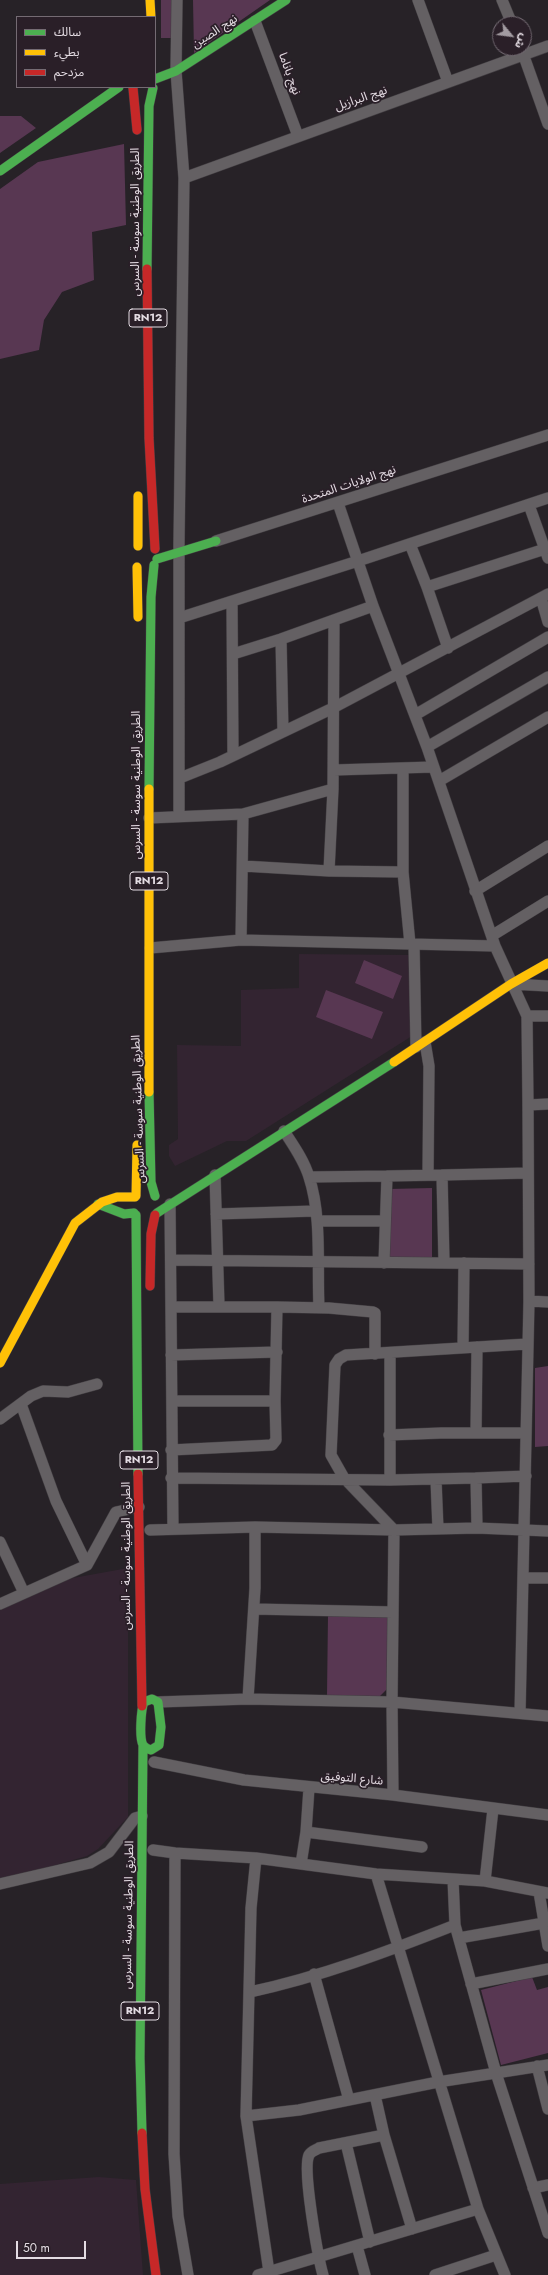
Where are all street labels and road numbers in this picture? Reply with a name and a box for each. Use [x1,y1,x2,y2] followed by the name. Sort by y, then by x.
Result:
[190,12,240,52] street label: نهج الصين
[275,51,303,97] street label: نهج باناما
[333,83,389,115] street label: نهج البرازيل
[129,148,143,296] street label: الطريق الوطنية سوسة - السرس
[129,309,167,327] road number: RN12
[300,463,398,507] street label: نهج الولايات المتحدة
[130,711,144,859] street label: الطريق الوطنية سوسة - السرس
[130,872,168,890] road number: RN12
[129,1034,149,1184] street label: الطريق الوطنية سوسة - السرس
[120,1451,158,1469] road number: RN12
[120,1482,134,1630] street label: الطريق الوطنية سوسة - السرس
[320,1769,384,1789] street label: شارع التوفيق
[121,1841,137,1989] street label: الطريق الوطنية سوسة - السرس
[121,2002,159,2020] road number: RN12

